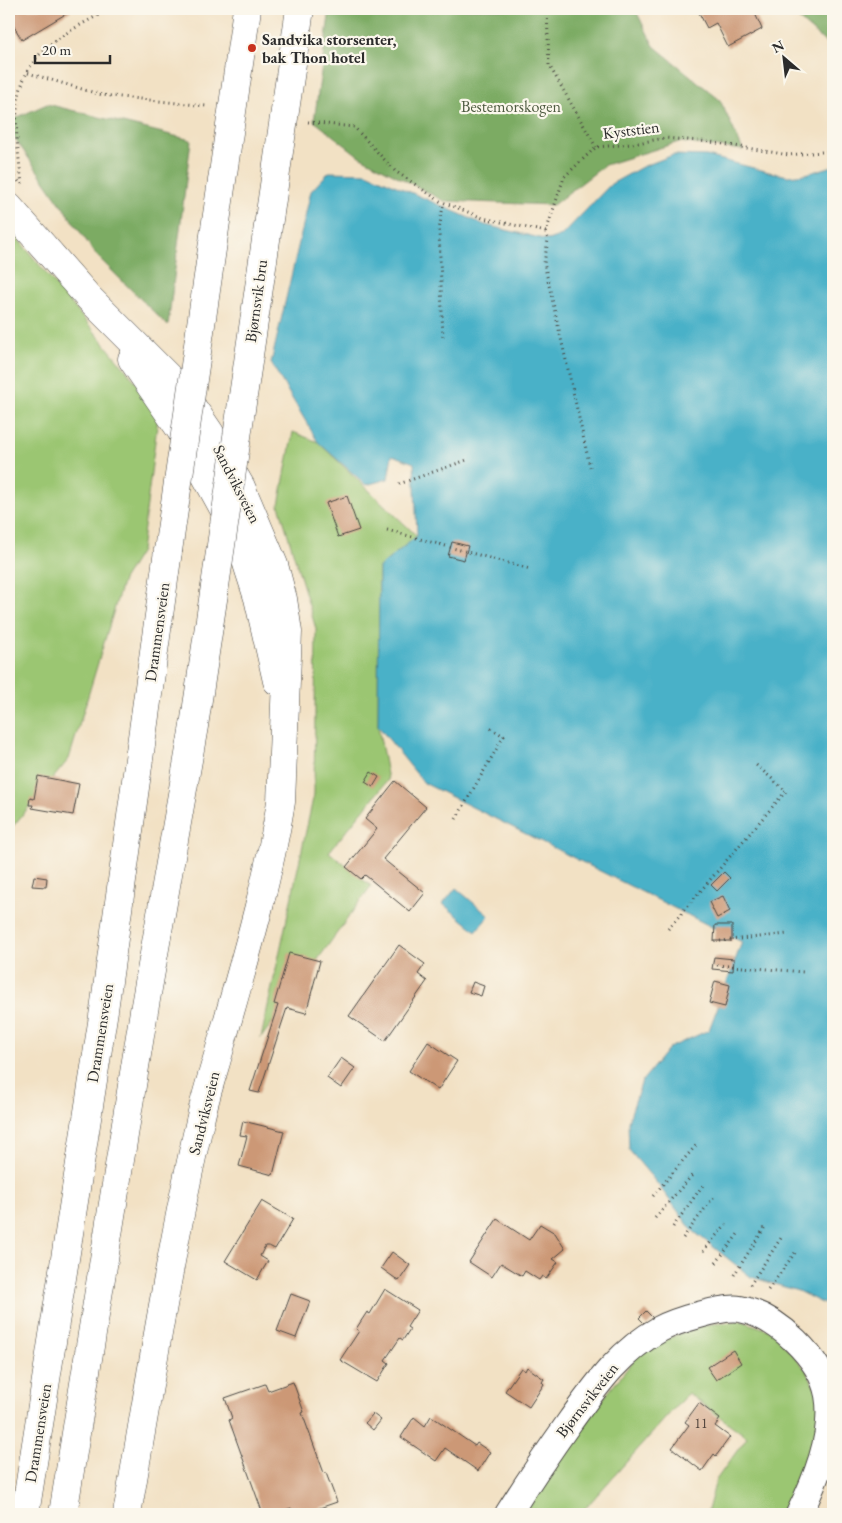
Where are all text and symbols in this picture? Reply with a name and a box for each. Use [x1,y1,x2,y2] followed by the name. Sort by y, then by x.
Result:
[262,29,397,68] place label: Sandvika storsenter, bak Thon hotel
[35,32,110,64] scale bar
[760,32,810,82] north arrow
[769,36,788,57] text: N
[42,40,71,59] text: 20 m
[246,42,258,54] marker: Sandvika storsenter, bak Thon hotel
[461,96,562,117] park label: Bestemorskogen
[601,116,661,144] street label: Kyststien
[240,258,272,344] street label: Bjørnsvik bru
[208,441,266,527] street label: Sandviksveien
[140,580,174,683] street label: Drammensveien
[82,981,118,1084] street label: Drammensveien
[183,1068,225,1157] street label: Sandviksveien
[551,1358,623,1442] street label: Bjørnsvikveien
[20,1381,56,1484] street label: Drammensveien
[694,1414,708,1432] house number: 11

